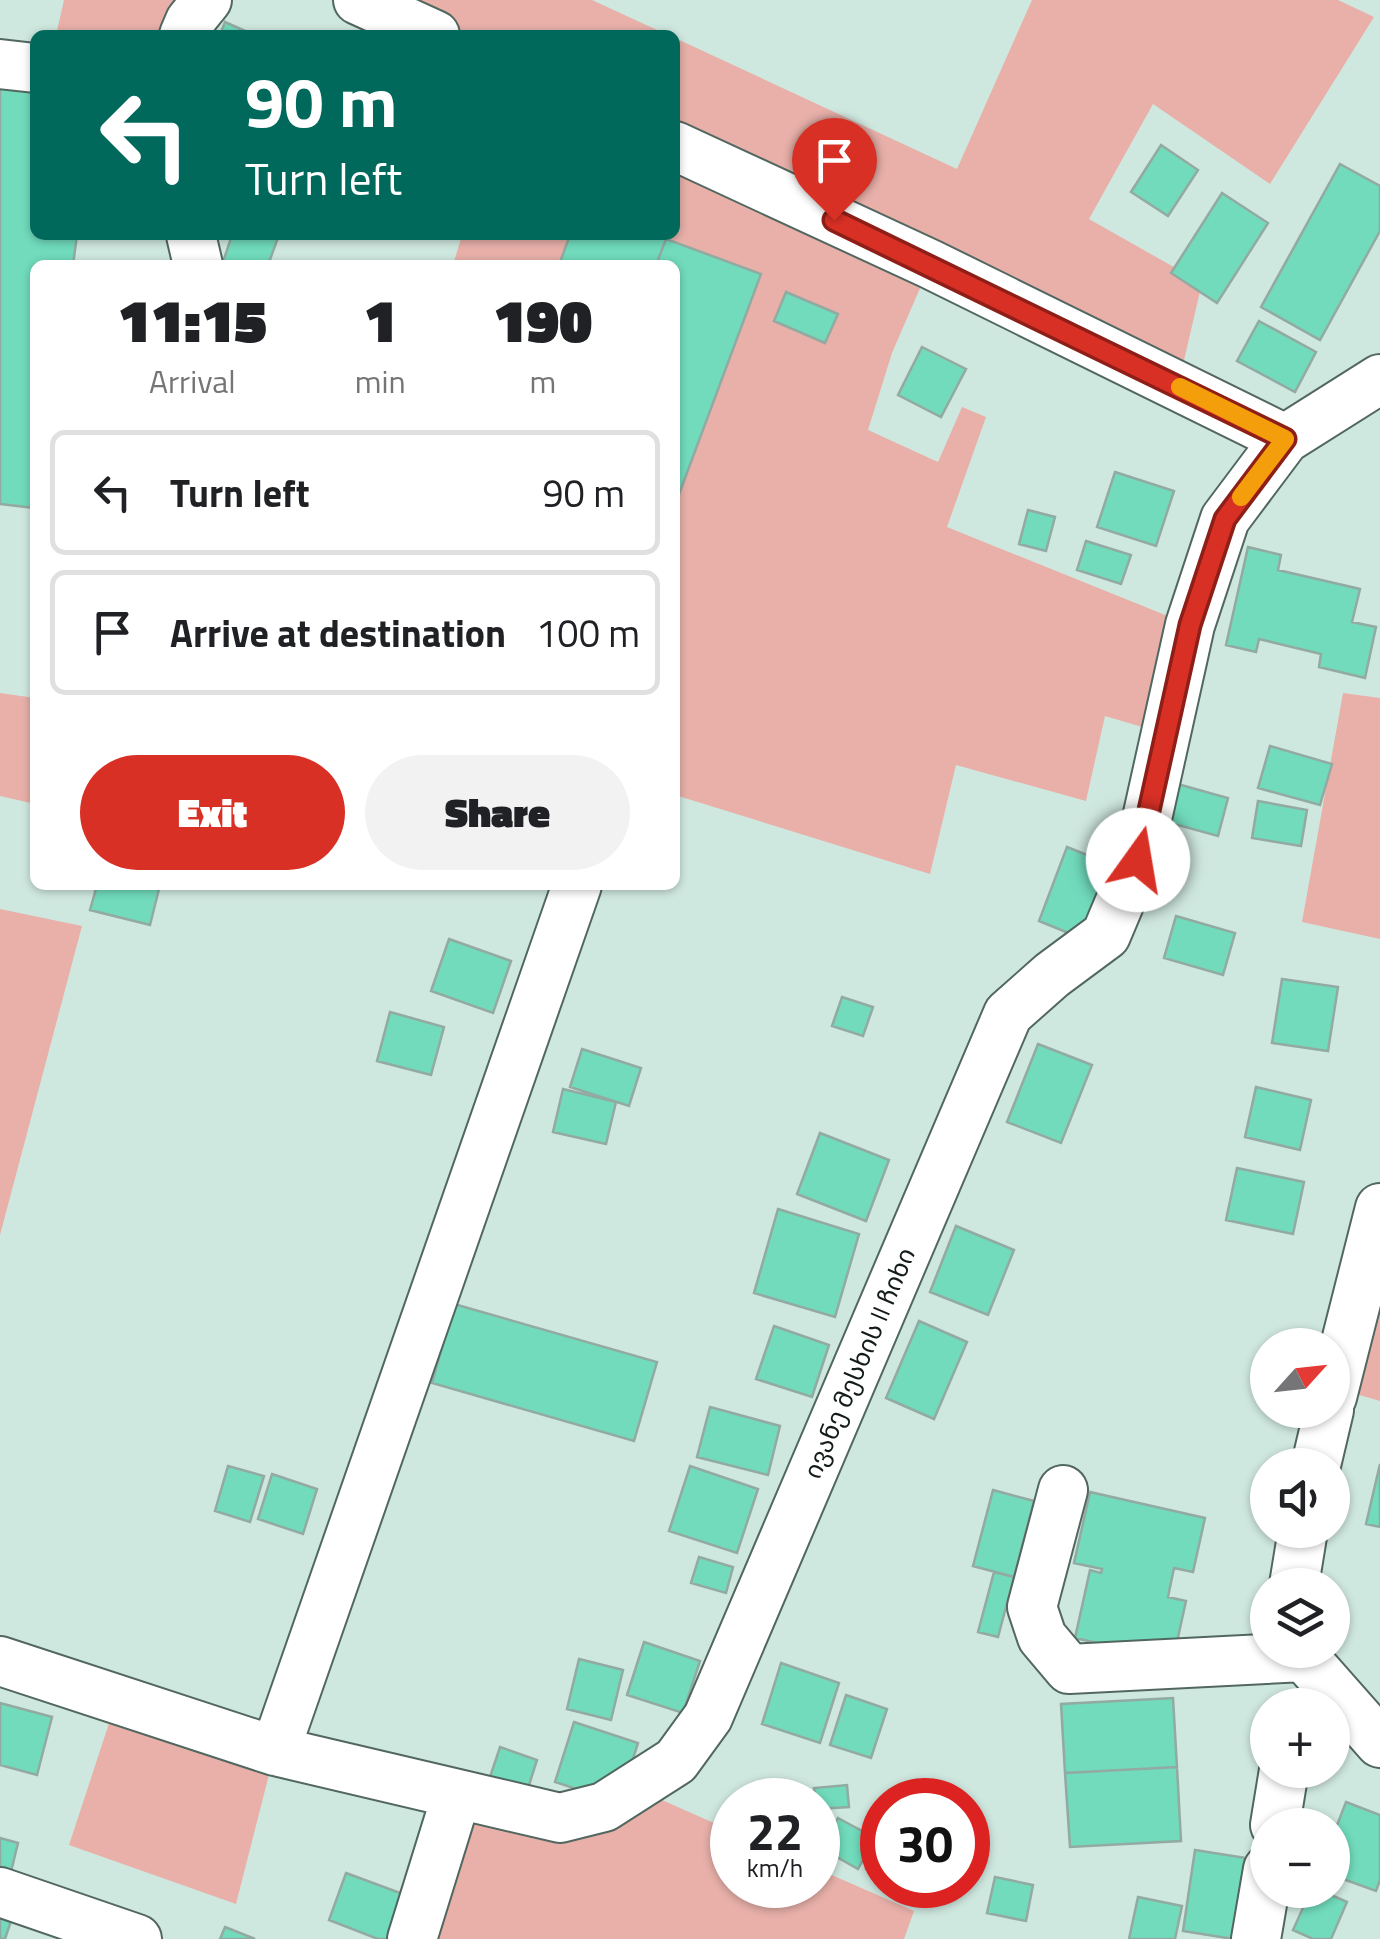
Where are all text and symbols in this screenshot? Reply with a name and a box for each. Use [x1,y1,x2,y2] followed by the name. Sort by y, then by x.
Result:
[245,48,398,154] text: 90 m
[80,70,210,200] icon: left
[792,118,877,221] pin
[807,133,862,188] icon: arrive
[245,144,402,212] text: Turn left
[118,274,267,365] text: 11:15
[364,274,397,365] text: 1
[493,274,592,365] text: 190
[149,357,236,405] text: Arrival
[355,357,406,405] text: min
[529,357,556,405] text: m
[170,464,310,522] text: Turn left
[542,464,625,522] text: 90 m
[85,465,140,520] icon: left
[170,604,506,662] text: Arrive at destination
[536,604,640,662] text: 100 m
[85,605,140,660] icon: arrive
[80,755,345,870] button: Exit
[365,755,630,870] button: Share
[1086,808,1190,912] position arrow
[793,1242,925,1484] street label: ივანე მესხის II ჩიხი
[1250,1328,1350,1428] north arrow
[1250,1328,1350,1908] map controls
[1250,1448,1350,1548] button: sound
[1250,1568,1350,1668] button: layers
[1250,1688,1350,1788] button: +
[860,1778,990,1908] speed limit sign: 30
[747,1793,803,1869] text: 22
[1250,1808,1350,1908] button: −
[747,1849,803,1887] text: km/h

